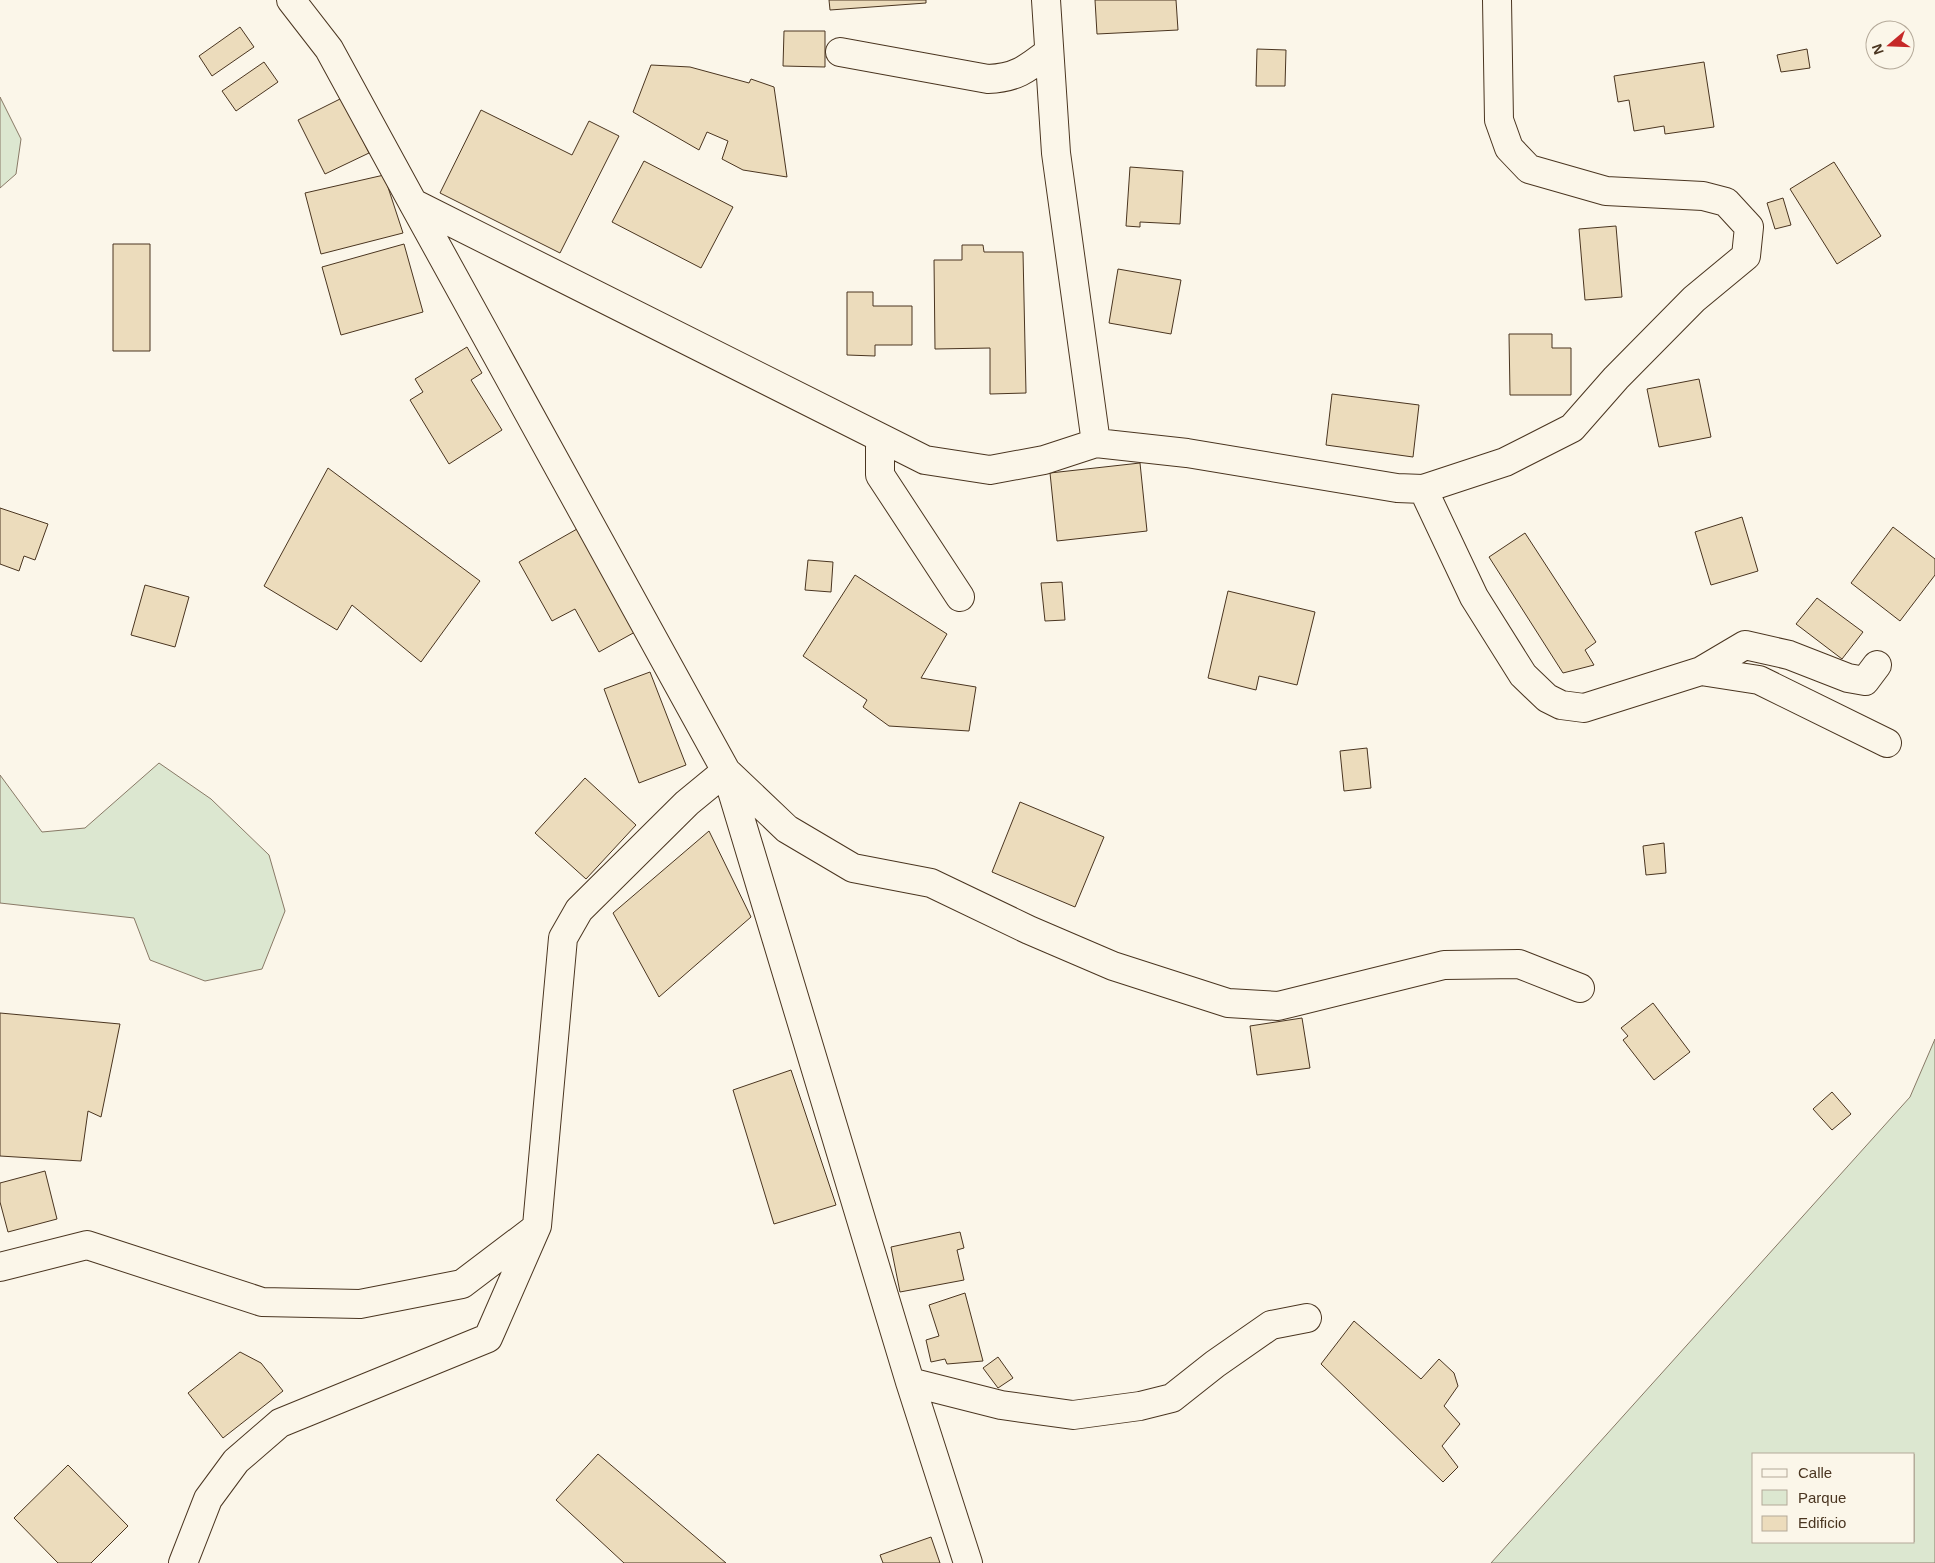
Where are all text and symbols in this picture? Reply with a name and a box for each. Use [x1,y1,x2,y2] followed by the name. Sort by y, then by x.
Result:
[1865,20,1915,70] north arrow
[1868,42,1887,57] text: N
[1752,1453,1915,1543] legend
[1798,1464,1832,1481] text: Calle
[1798,1489,1846,1506] text: Parque
[1798,1514,1846,1531] text: Edificio

